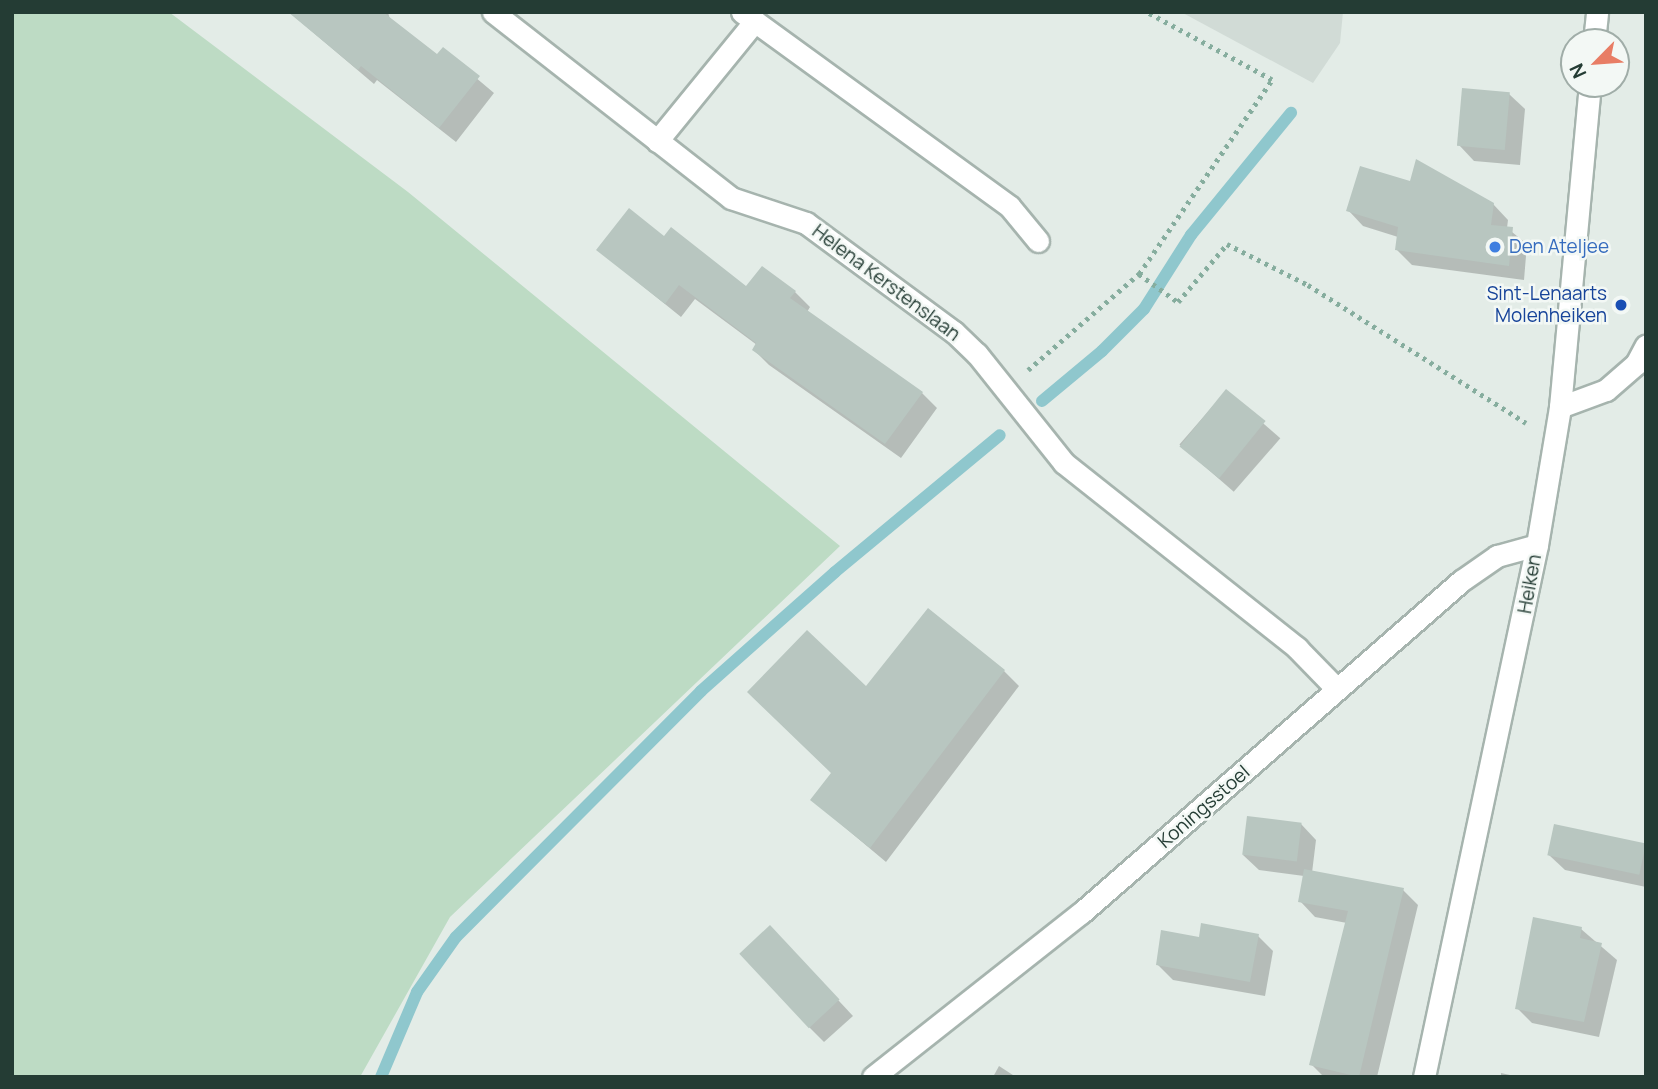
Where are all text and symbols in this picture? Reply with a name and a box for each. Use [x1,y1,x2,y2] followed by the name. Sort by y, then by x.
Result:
[1560,28,1630,98] north arrow
[1563,59,1592,83] text: N
[808,220,964,346] street label: Helena Kerstenslaan
[1509,236,1609,258] place label: Den Ateljee
[1487,239,1503,255] marker: Den Ateljee
[1487,283,1607,327] place label: Sint-Lenaarts Molenheiken
[1613,297,1629,313] marker: Sint-Lenaarts Molenheiken
[1514,553,1546,615] street label: Heiken
[1154,761,1254,853] street label: Koningsstoel

